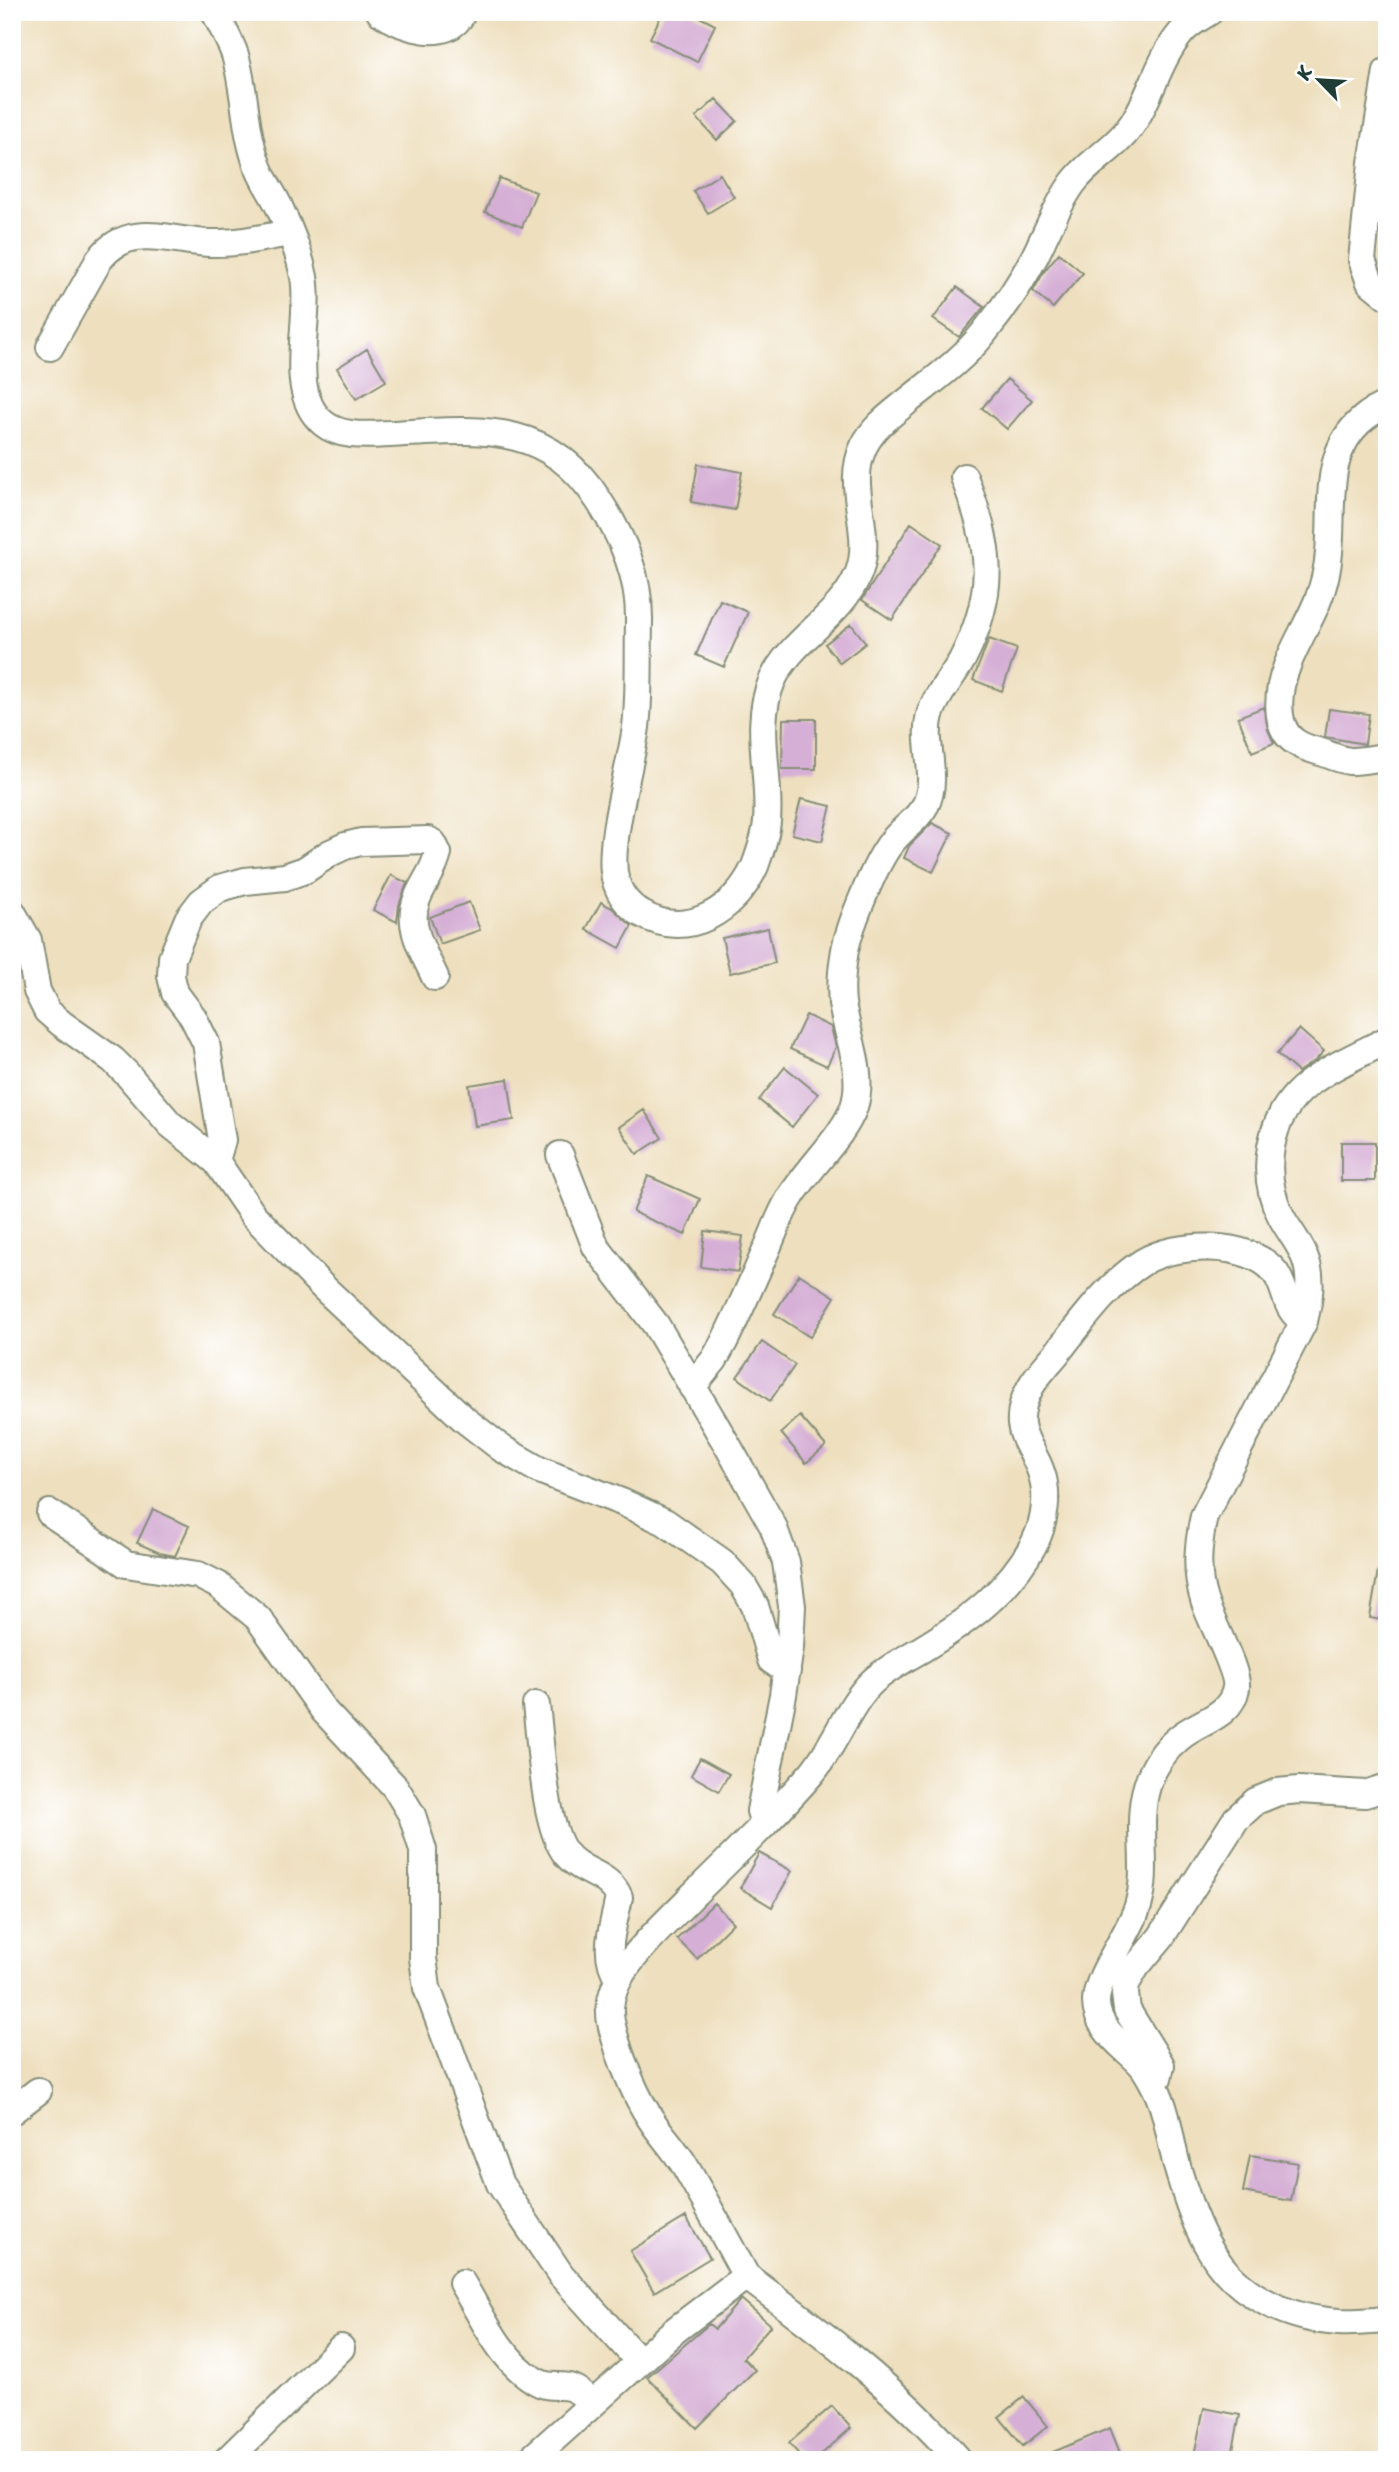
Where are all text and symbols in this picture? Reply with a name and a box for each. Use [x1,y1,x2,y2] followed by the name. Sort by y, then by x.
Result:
[1284,46,1354,116] north arrow
[1286,60,1322,86] text: K

